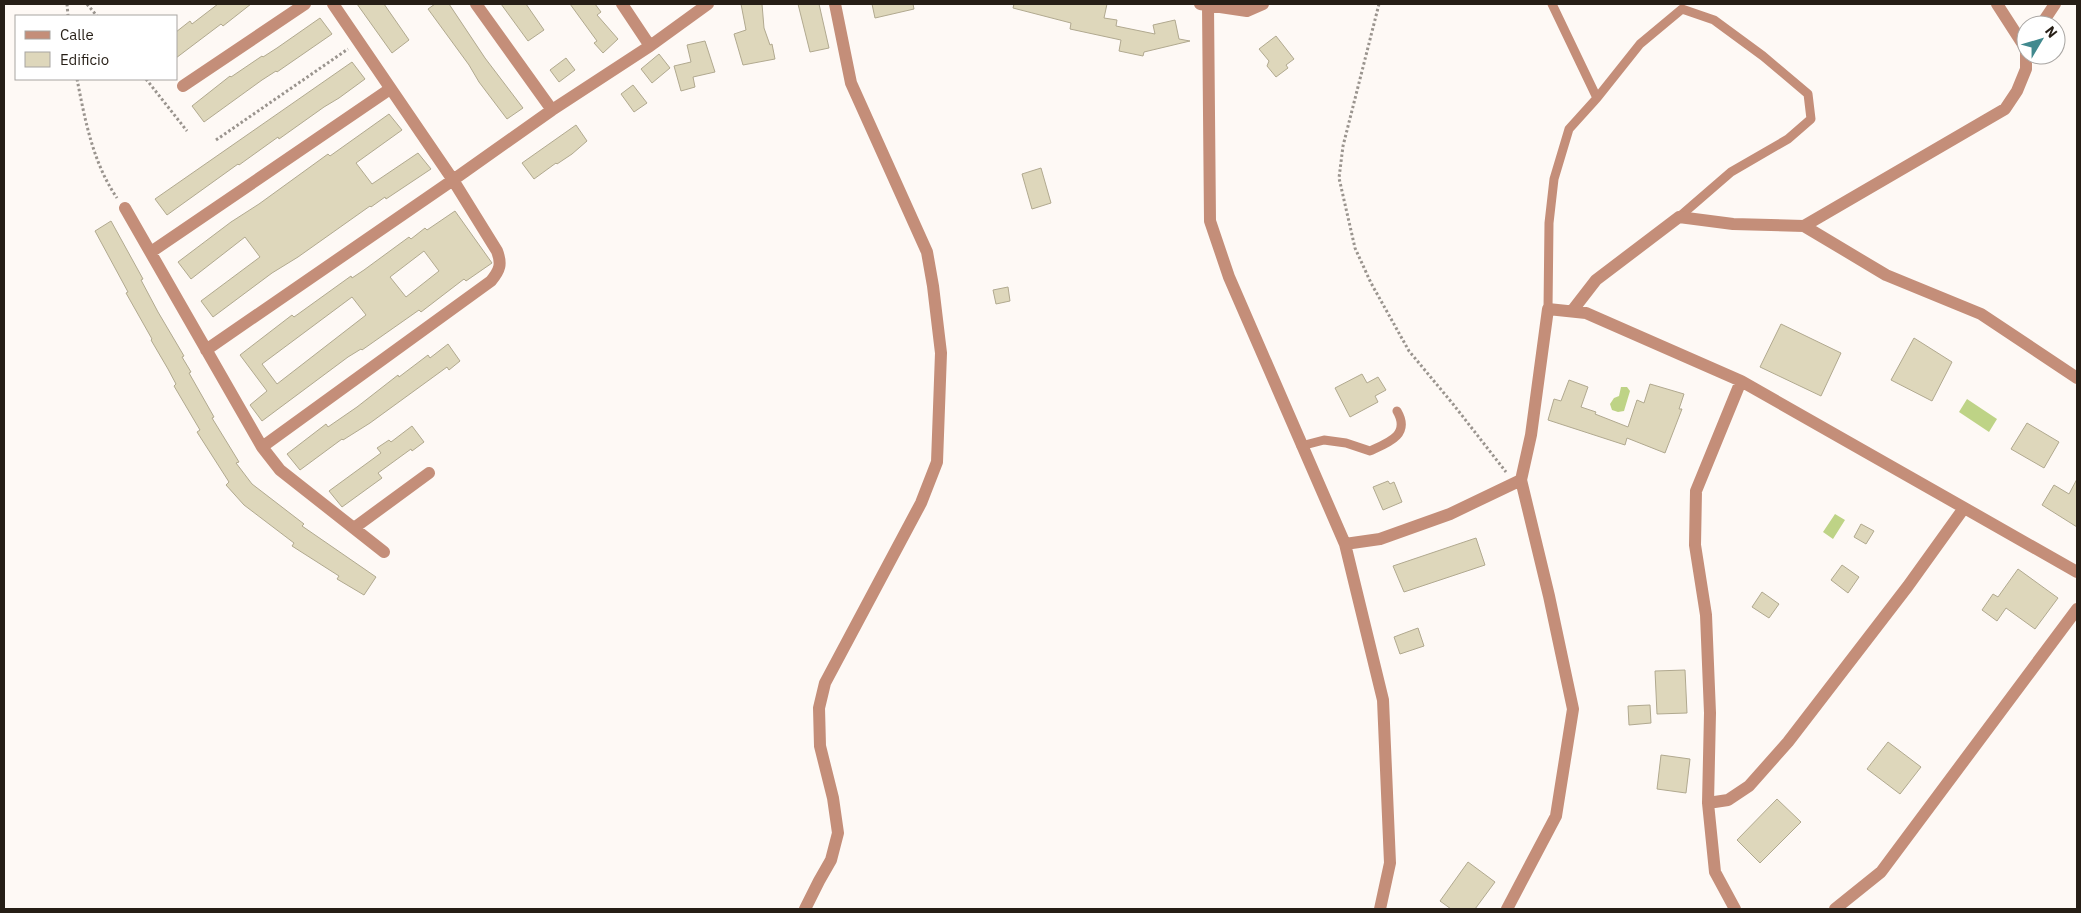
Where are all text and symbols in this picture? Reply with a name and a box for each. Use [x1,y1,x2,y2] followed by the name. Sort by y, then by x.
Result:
[15,15,178,80] legend
[2016,15,2066,65] north arrow
[2041,22,2061,42] text: N
[60,25,94,44] text: Calle
[60,50,109,69] text: Edificio

